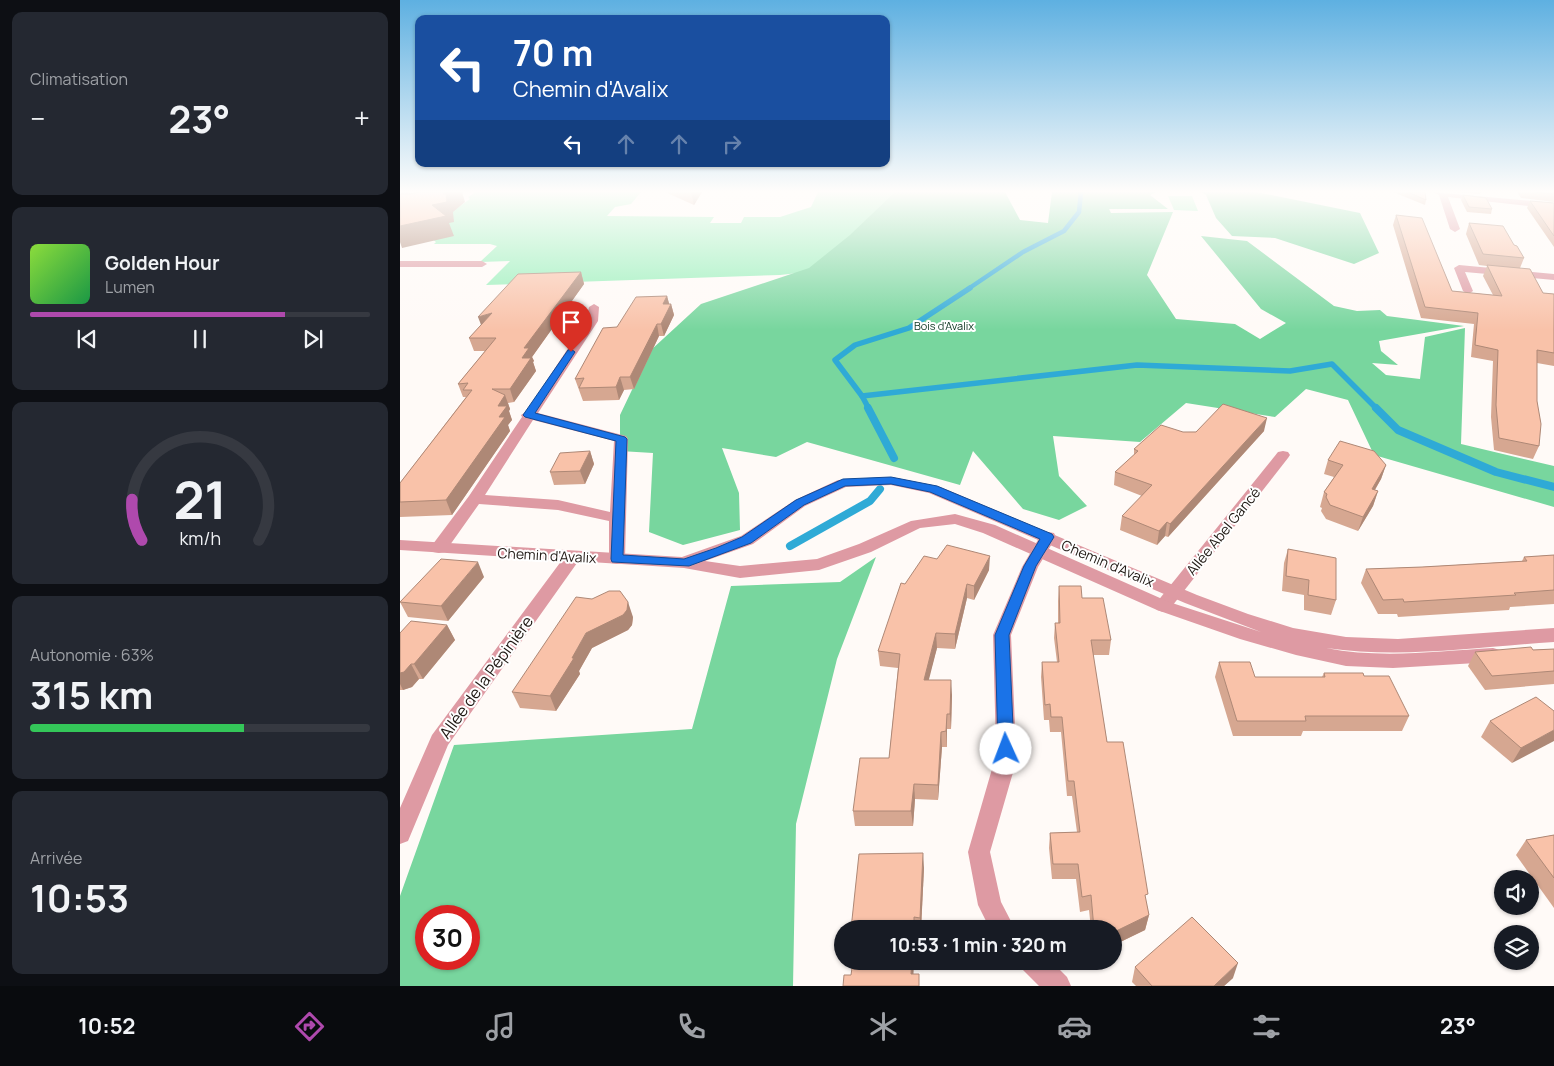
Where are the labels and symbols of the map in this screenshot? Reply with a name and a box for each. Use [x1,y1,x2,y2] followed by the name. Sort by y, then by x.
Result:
[550,301,592,352] pin
[914,318,974,333] park label: Bois d'Avalix
[1182,483,1264,579] street label: Allée Abel Gancé
[1059,535,1158,591] street label: Chemin d'Avalix
[497,543,597,567] street label: Chemin d'Avalix
[434,611,538,743] street label: Allée de la Pépinière
[979,722,1031,774] position arrow
[415,905,480,970] speed limit sign: 30

